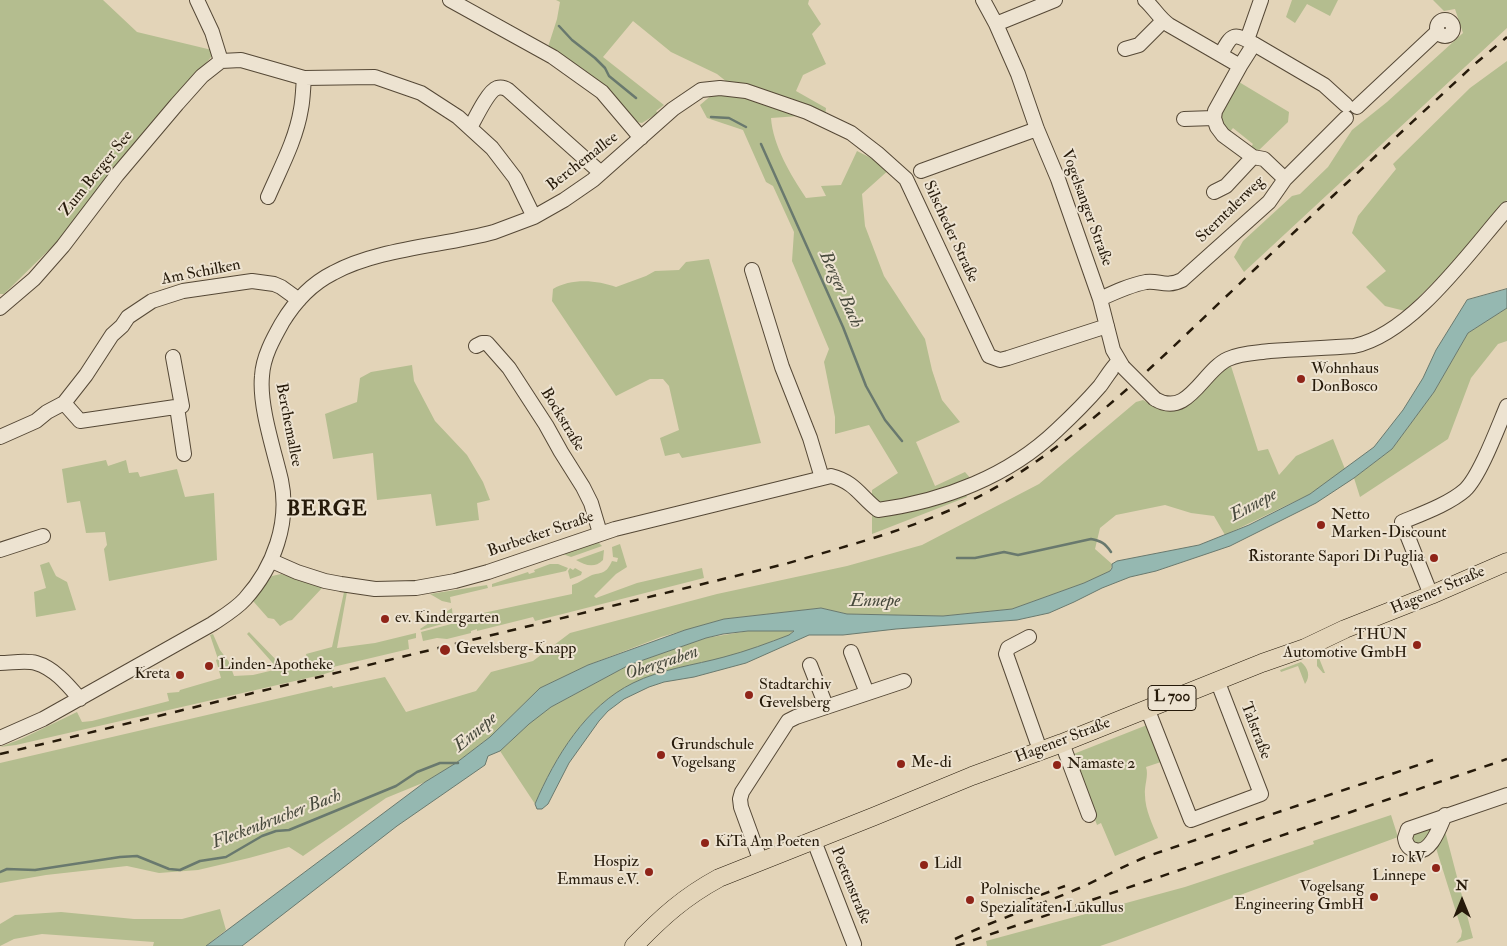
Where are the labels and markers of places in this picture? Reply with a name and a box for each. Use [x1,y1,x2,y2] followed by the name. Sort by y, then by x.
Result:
[1311,360,1379,398] place label: Wohnhaus DonBosco
[1295,373,1307,385] marker: Wohnhaus DonBosco
[1331,506,1446,544] place label: Netto Marken-Discount
[1315,519,1327,531] marker: Netto Marken-Discount
[1248,548,1424,568] place label: Ristorante Sapori Di Puglia
[1428,552,1440,564] marker: Ristorante Sapori Di Puglia
[395,609,499,629] place label: ev. Kindergarten
[379,613,391,625] marker: ev. Kindergarten
[1283,626,1407,664] place label: THUN Automotive GmbH
[1411,639,1423,651] marker: THUN Automotive GmbH
[456,640,576,660] place label: Gevelsberg-Knapp
[438,643,452,657] marker: Gevelsberg-Knapp
[219,656,333,676] place label: Linden-Apotheke
[203,660,215,672] marker: Linden-Apotheke
[134,665,170,685] place label: Kreta
[174,669,186,681] marker: Kreta
[759,676,831,714] place label: Stadtarchiv Gevelsberg
[743,689,755,701] marker: Stadtarchiv Gevelsberg
[671,736,754,774] place label: Grundschule Vogelsang
[655,749,667,761] marker: Grundschule Vogelsang
[911,754,952,774] place label: Me-di
[1067,755,1135,775] place label: Namaste 2
[895,758,907,770] marker: Me-di
[1051,759,1063,771] marker: Namaste 2
[715,833,820,853] place label: KiTa Am Poeten
[699,837,711,849] marker: KiTa Am Poeten
[1372,849,1426,887] place label: 10 kV Linnepe
[557,853,639,891] place label: Hospiz Emmaus e.V.
[934,855,962,875] place label: Lidl
[918,859,930,871] marker: Lidl
[1430,862,1442,874] marker: 10 kV Linnepe
[643,866,655,878] marker: Hospiz Emmaus e.V.
[1234,878,1364,916] place label: Vogelsang Engineering GmbH
[980,881,1123,919] place label: Polnische Spezialitäten Lukullus
[1368,891,1380,903] marker: Vogelsang Engineering GmbH
[964,894,976,906] marker: Polnische Spezialitäten Lukullus

